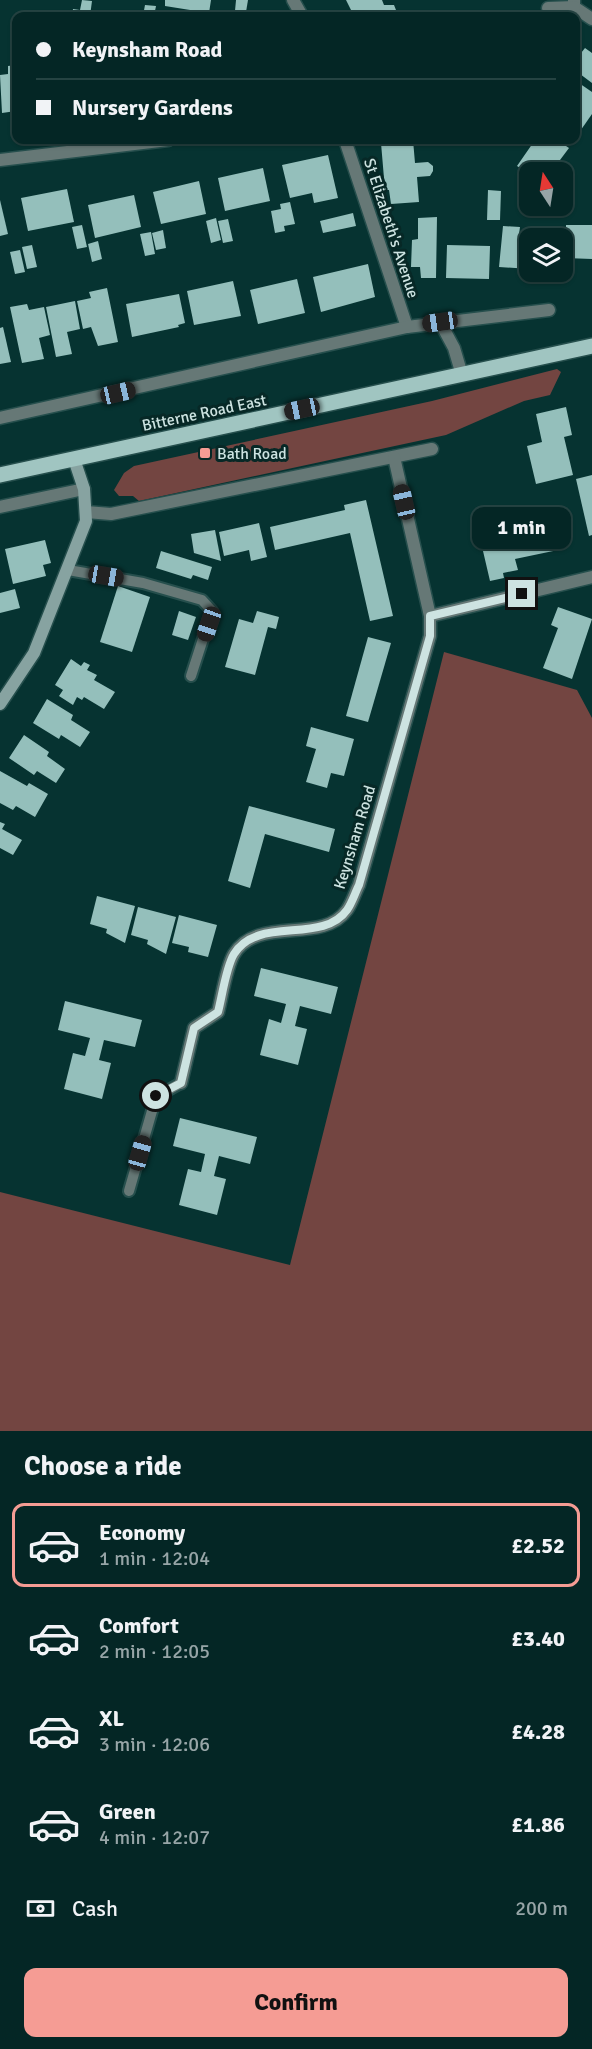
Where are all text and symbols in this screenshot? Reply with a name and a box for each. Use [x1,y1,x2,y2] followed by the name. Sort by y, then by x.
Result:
[72,36,222,63] text: Keynsham Road
[72,94,233,121] text: Nursery Gardens
[359,156,423,301] street label: St Elizabeth's Avenue
[519,162,573,216] north arrow
[519,162,573,282] map controls
[519,228,573,282] button: layers
[421,311,459,333] car
[98,380,138,406] car
[140,390,269,436] street label: Bitterne Road East
[283,396,321,422] car
[217,444,287,464] place label: Bath Road
[198,446,212,460] marker: Bath Road
[391,482,417,522] car
[472,507,572,549] callout: 1 min
[497,515,546,540] text: 1 min
[87,564,125,588] car
[508,580,535,607] route end
[195,604,223,644] car
[330,783,380,892] street label: Keynsham Road
[142,1082,169,1109] route start
[126,1133,154,1173] car
[24,1450,182,1483] text: Choose a ride
[27,1518,81,1572] icon: car
[99,1519,185,1546] text: Economy
[511,1532,565,1559] text: £2.52
[99,1546,210,1571] text: 1 min · 12:04
[27,1611,81,1665] icon: car
[99,1612,179,1639] text: Comfort
[511,1625,565,1652] text: £3.40
[99,1639,210,1664] text: 2 min · 12:05
[27,1704,81,1758] icon: car
[99,1705,124,1732] text: XL
[511,1718,565,1745] text: £4.28
[99,1732,210,1757] text: 3 min · 12:06
[27,1797,81,1851] icon: car
[99,1798,156,1825] text: Green
[511,1811,565,1838] text: £1.86
[99,1825,210,1850] text: 4 min · 12:07
[24,1892,57,1925] icon: cash
[72,1895,118,1922] text: Cash
[515,1896,568,1921] text: 200 m
[24,1968,568,2037] button: Confirm

